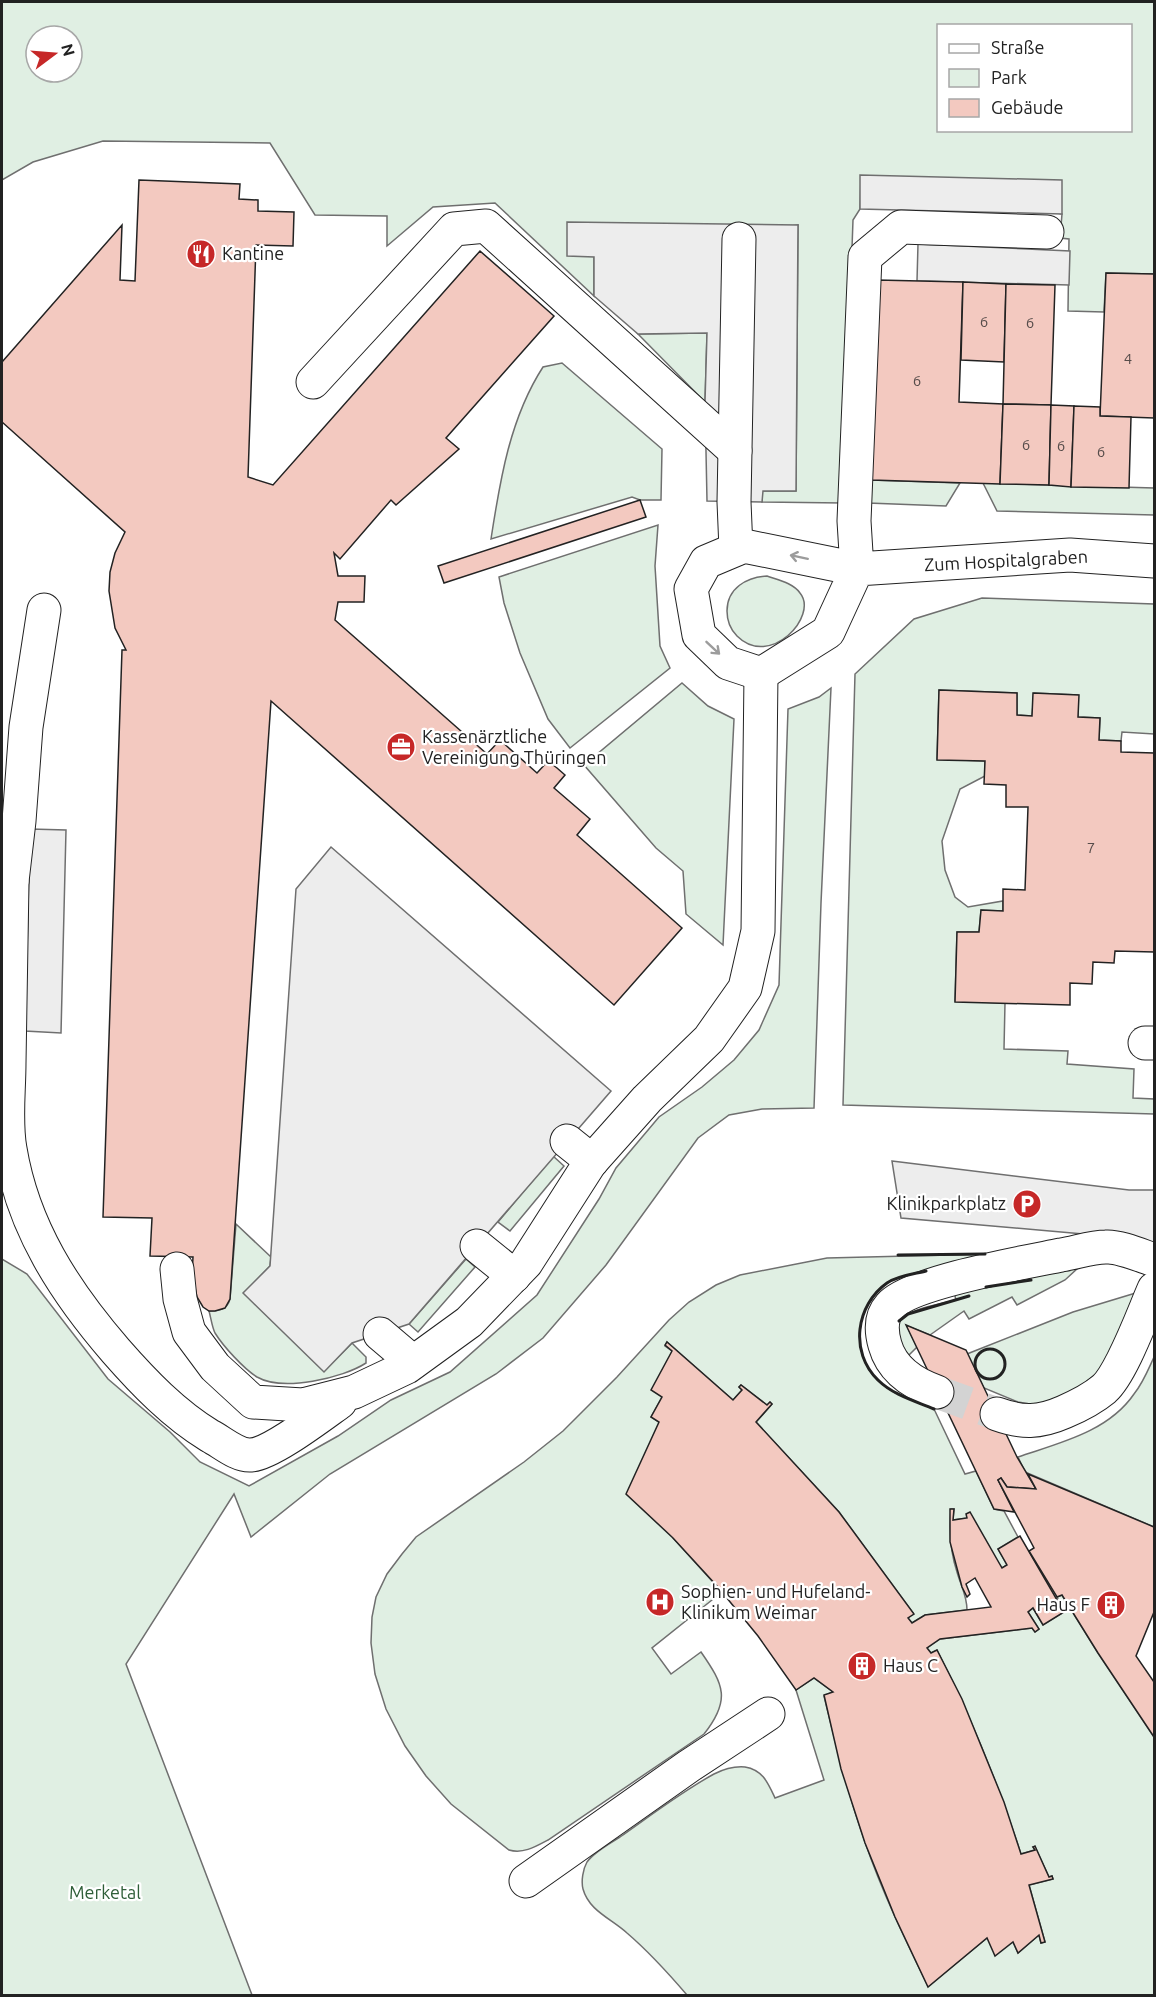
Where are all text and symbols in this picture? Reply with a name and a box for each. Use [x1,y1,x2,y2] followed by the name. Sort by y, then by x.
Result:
[24,24,84,84] north arrow
[937,24,1132,132] legend
[991,37,1044,57] text: Straße
[58,42,79,58] text: N
[991,67,1027,87] text: Park
[991,97,1063,117] text: Gebäude
[185,238,217,270] restaurant icon: Kantine
[222,243,284,263] place label: Kantine
[980,313,988,330] house number: 6
[1026,314,1034,331] house number: 6
[1124,350,1132,367] house number: 4
[913,372,921,389] house number: 6
[1022,436,1030,453] house number: 6
[1057,437,1065,454] house number: 6
[1097,443,1105,460] house number: 6
[924,546,1088,574] street label: Zum Hospitalgraben
[790,551,810,562] one-way arrow
[705,641,720,655] one-way arrow
[422,726,606,767] place label: Kassenärztliche Vereinigung Thüringen
[385,731,417,763] office icon: Kassenärztliche Vereinigung Thüringen
[1087,839,1095,856] house number: 7
[1011,1188,1043,1220] parking icon: Klinikparkplatz
[887,1193,1006,1213] place label: Klinikparkplatz
[681,1581,871,1622] place label: Sophien- und Hufeland- Klinikum Weimar
[644,1586,676,1618] hospital icon: Sophien- und Hufeland- Klinikum Weimar
[1095,1589,1127,1621] building icon: Haus F
[1037,1594,1090,1614] place label: Haus F
[846,1650,878,1682] building icon: Haus C
[883,1655,938,1675] place label: Haus C
[69,1882,141,1902] park label: Merketal

